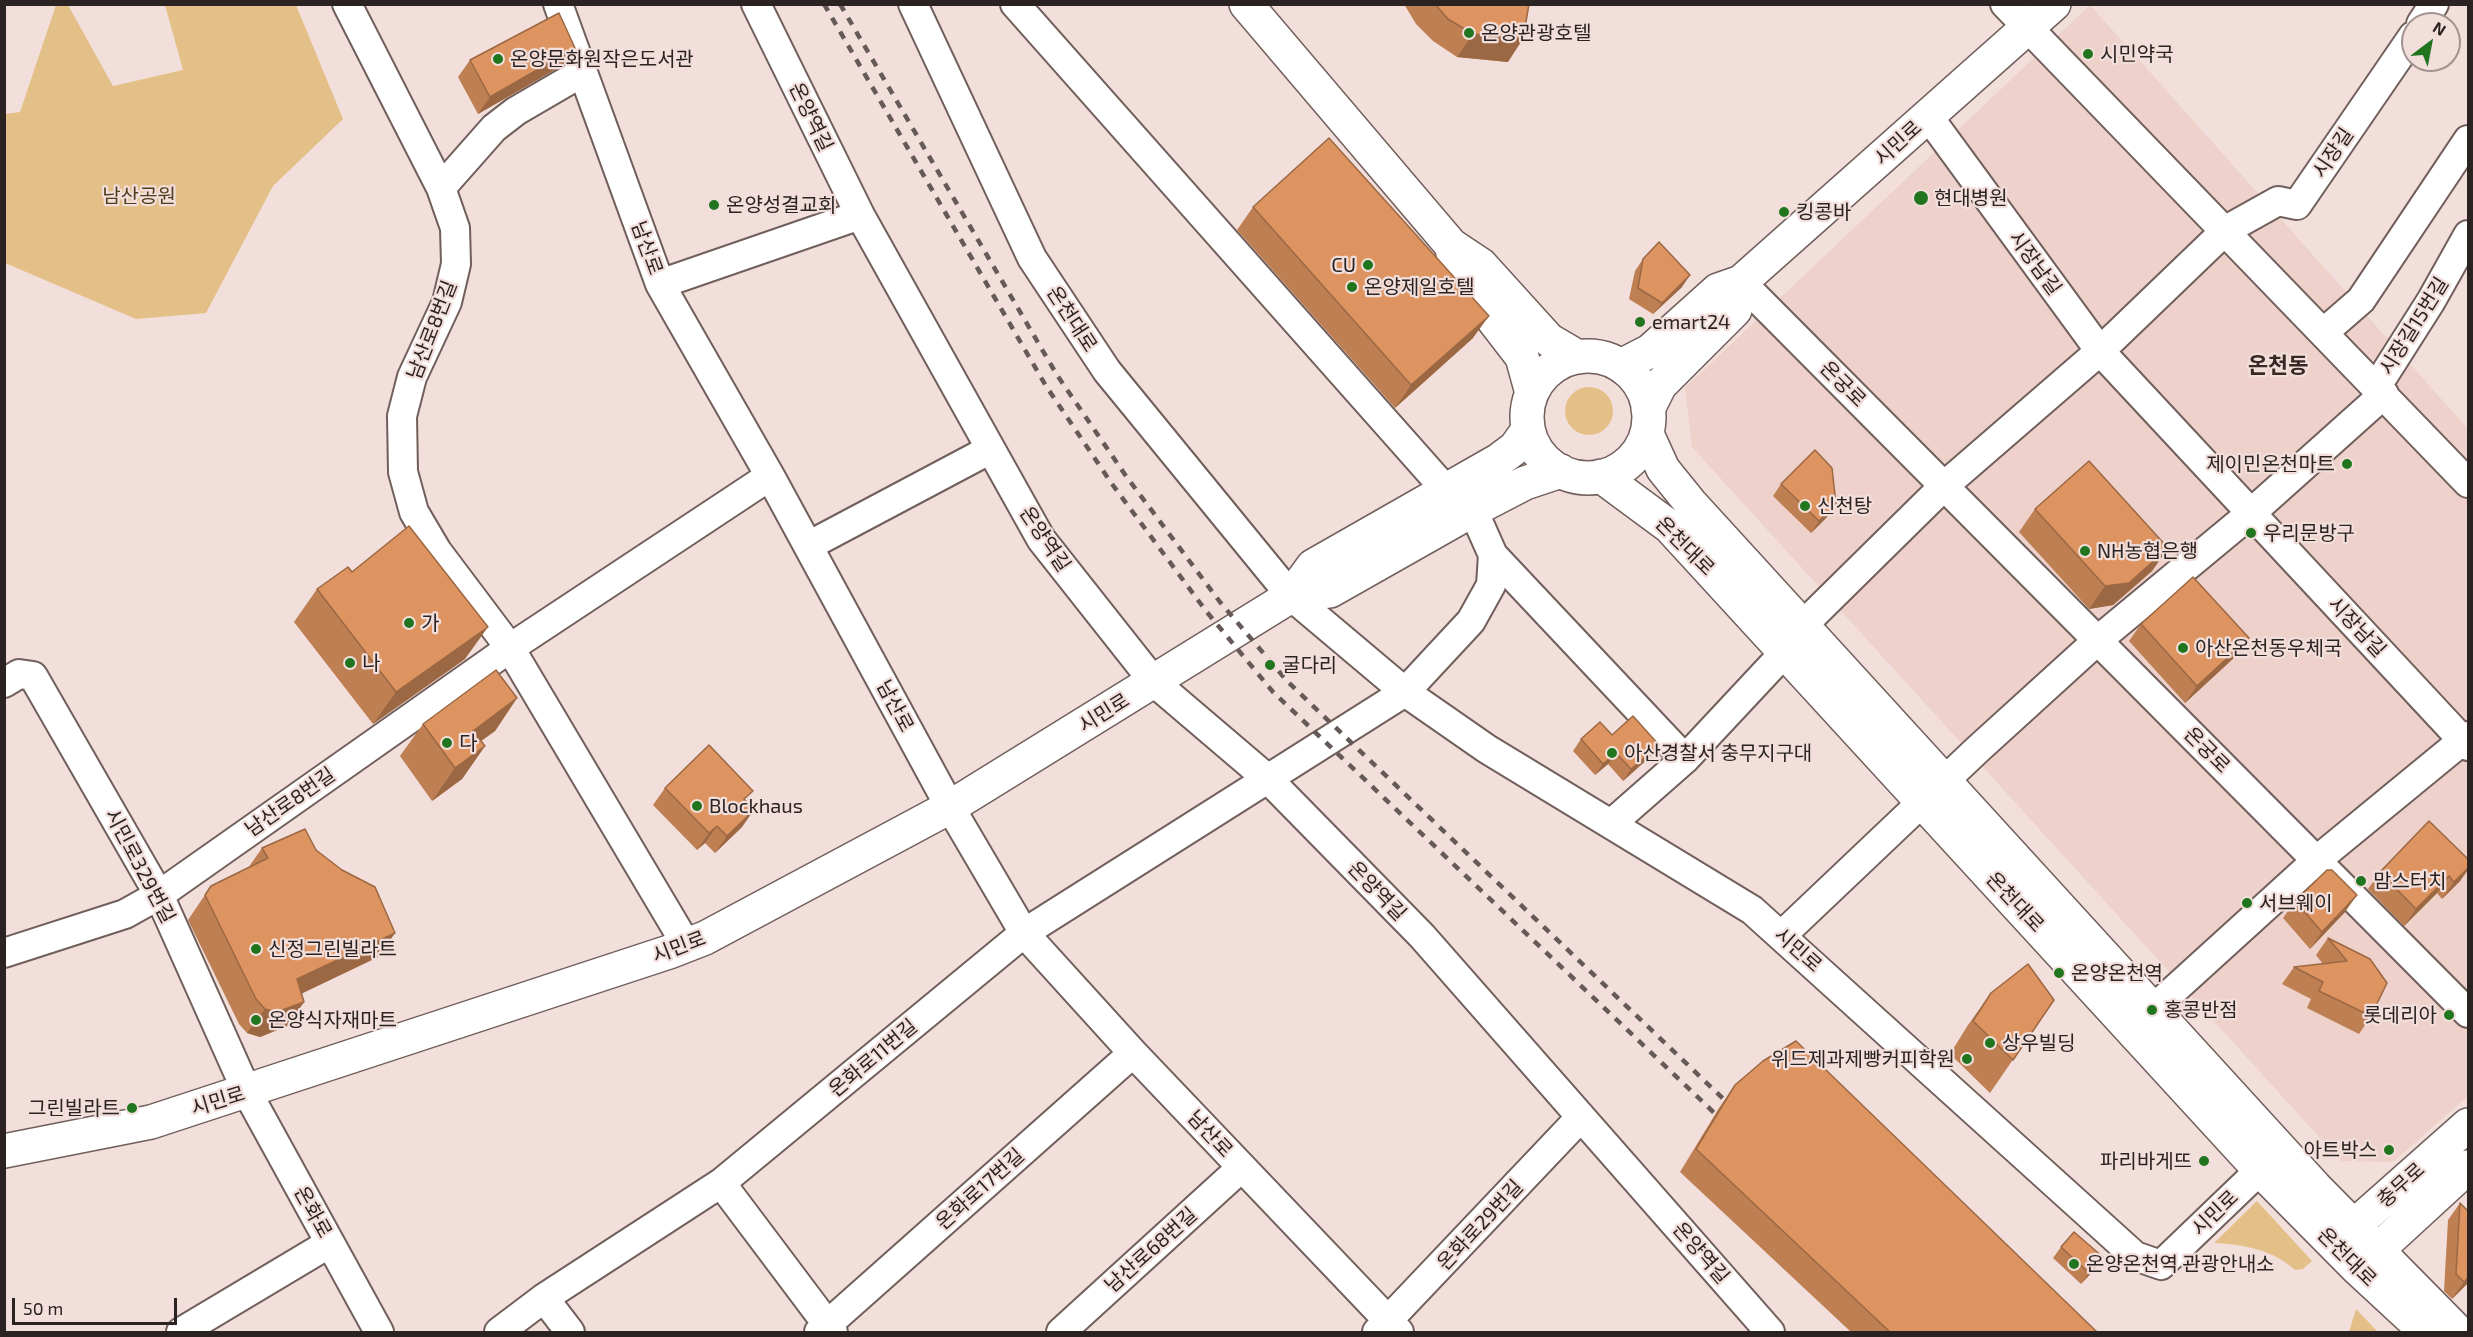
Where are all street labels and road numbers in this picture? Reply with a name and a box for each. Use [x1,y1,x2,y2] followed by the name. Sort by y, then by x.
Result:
[784,79,838,155] street label: 온양역길
[1869,116,1927,170] street label: 시민로
[2308,123,2358,183] street label: 시장길
[626,218,668,278] street label: 남산로
[2004,226,2066,300] street label: 시장남길
[2374,273,2454,379] street label: 시장길15번길
[402,277,462,383] street label: 남산로8번길
[1042,282,1102,356] street label: 온천대로
[1815,356,1871,412] street label: 온궁로
[1014,502,1076,576] street label: 온양역길
[1650,511,1720,581] street label: 온천대로
[2323,592,2391,662] street label: 시장남길
[871,676,919,736] street label: 남산로
[1074,688,1134,738] street label: 시민로
[2179,722,2235,778] street label: 온궁로
[240,762,340,842] street label: 남산로8번길
[100,805,180,927] street label: 시민로329번길
[1343,856,1411,926] street label: 온양역길
[1981,867,2049,937] street label: 온천대로
[1769,923,1827,977] street label: 시민로
[649,926,709,968] street label: 시민로
[824,1014,922,1102] street label: 온화로11번길
[188,1081,248,1121] street label: 시민로
[1182,1106,1238,1162] street label: 남산로
[931,1143,1029,1235] street label: 온화로17번길
[2372,1158,2430,1212] street label: 충무로
[1432,1175,1528,1275] street label: 온화로29번길
[289,1182,337,1242] street label: 온화로
[2187,1185,2243,1241] street label: 시민로
[1100,1202,1202,1298] street label: 남산로68번길
[1668,1217,1734,1289] street label: 온양역길
[2312,1222,2382,1292] street label: 온천대로

